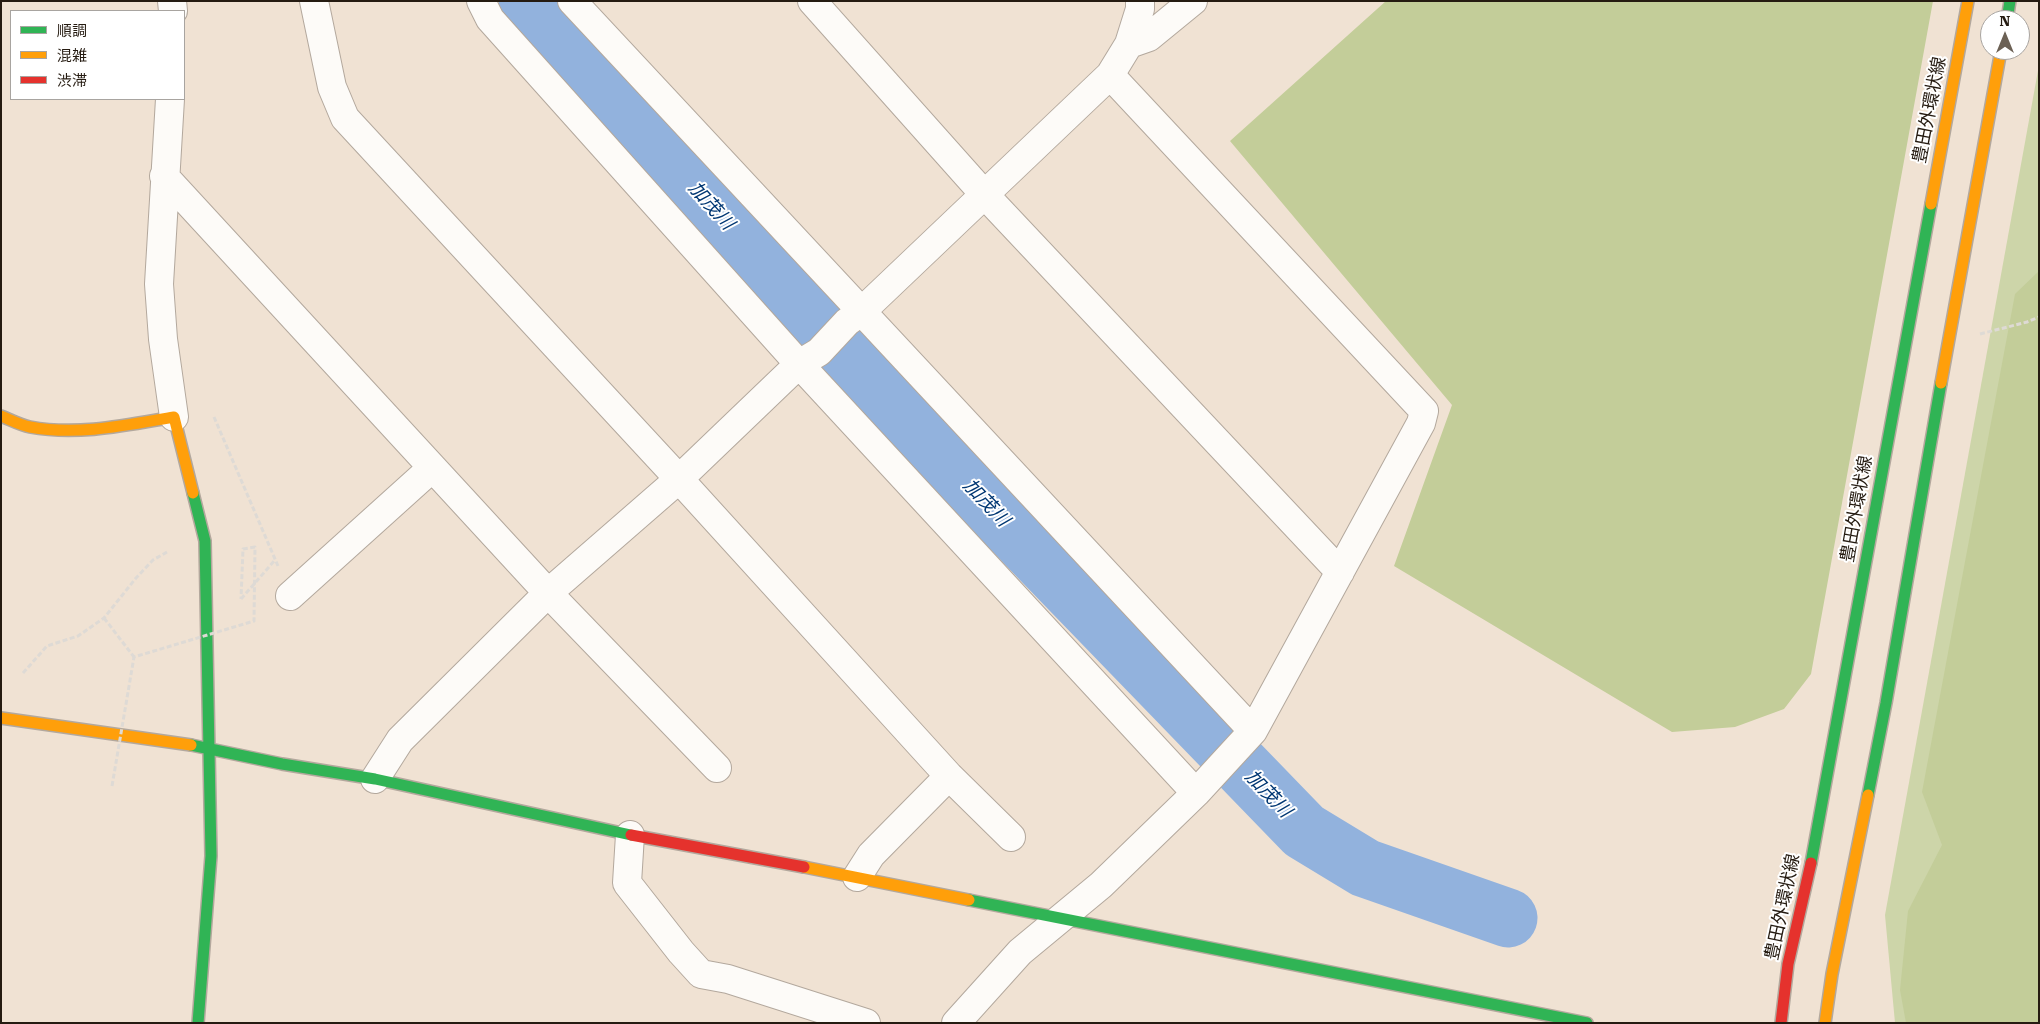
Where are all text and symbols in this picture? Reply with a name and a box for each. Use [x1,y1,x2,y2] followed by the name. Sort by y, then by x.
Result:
[10,10,185,100] legend
[1980,10,2030,60] north arrow
[2000,13,2010,29] text: N
[57,22,87,40] text: 順調
[57,47,87,65] text: 混雑
[1909,55,1951,165] street label: 豊田外環状線
[57,72,87,90] text: 渋滞
[683,177,739,235] water label: 加茂川
[1837,454,1877,564] street label: 豊田外環状線
[958,475,1014,531] water label: 加茂川
[1240,766,1296,822] water label: 加茂川
[1761,852,1805,962] street label: 豊田外環状線

